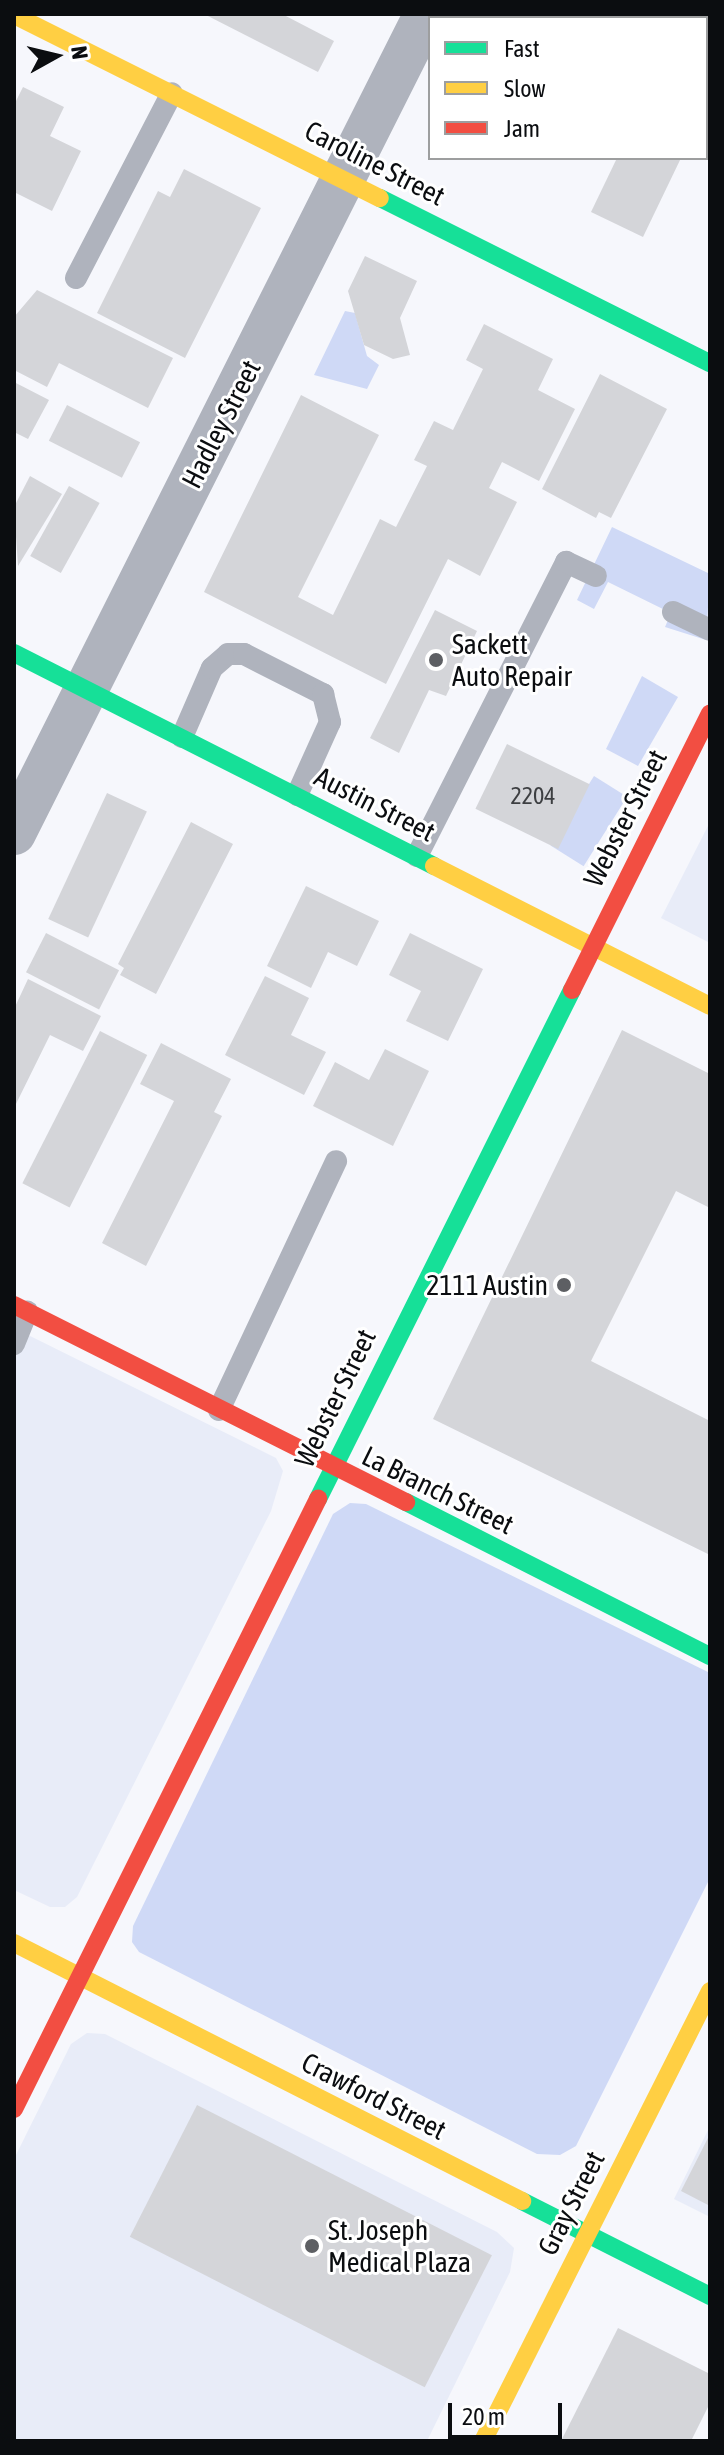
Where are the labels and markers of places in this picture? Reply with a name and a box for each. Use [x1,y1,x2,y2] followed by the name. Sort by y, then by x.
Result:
[452,627,572,693] place label: Sackett Auto Repair
[427,651,445,669] marker: Sackett Auto Repair
[426,1268,548,1302] place label: 2111 Austin
[555,1276,573,1294] marker: 2111 Austin
[328,2213,471,2279] place label: St. Joseph Medical Plaza
[303,2237,321,2255] marker: St. Joseph Medical Plaza

